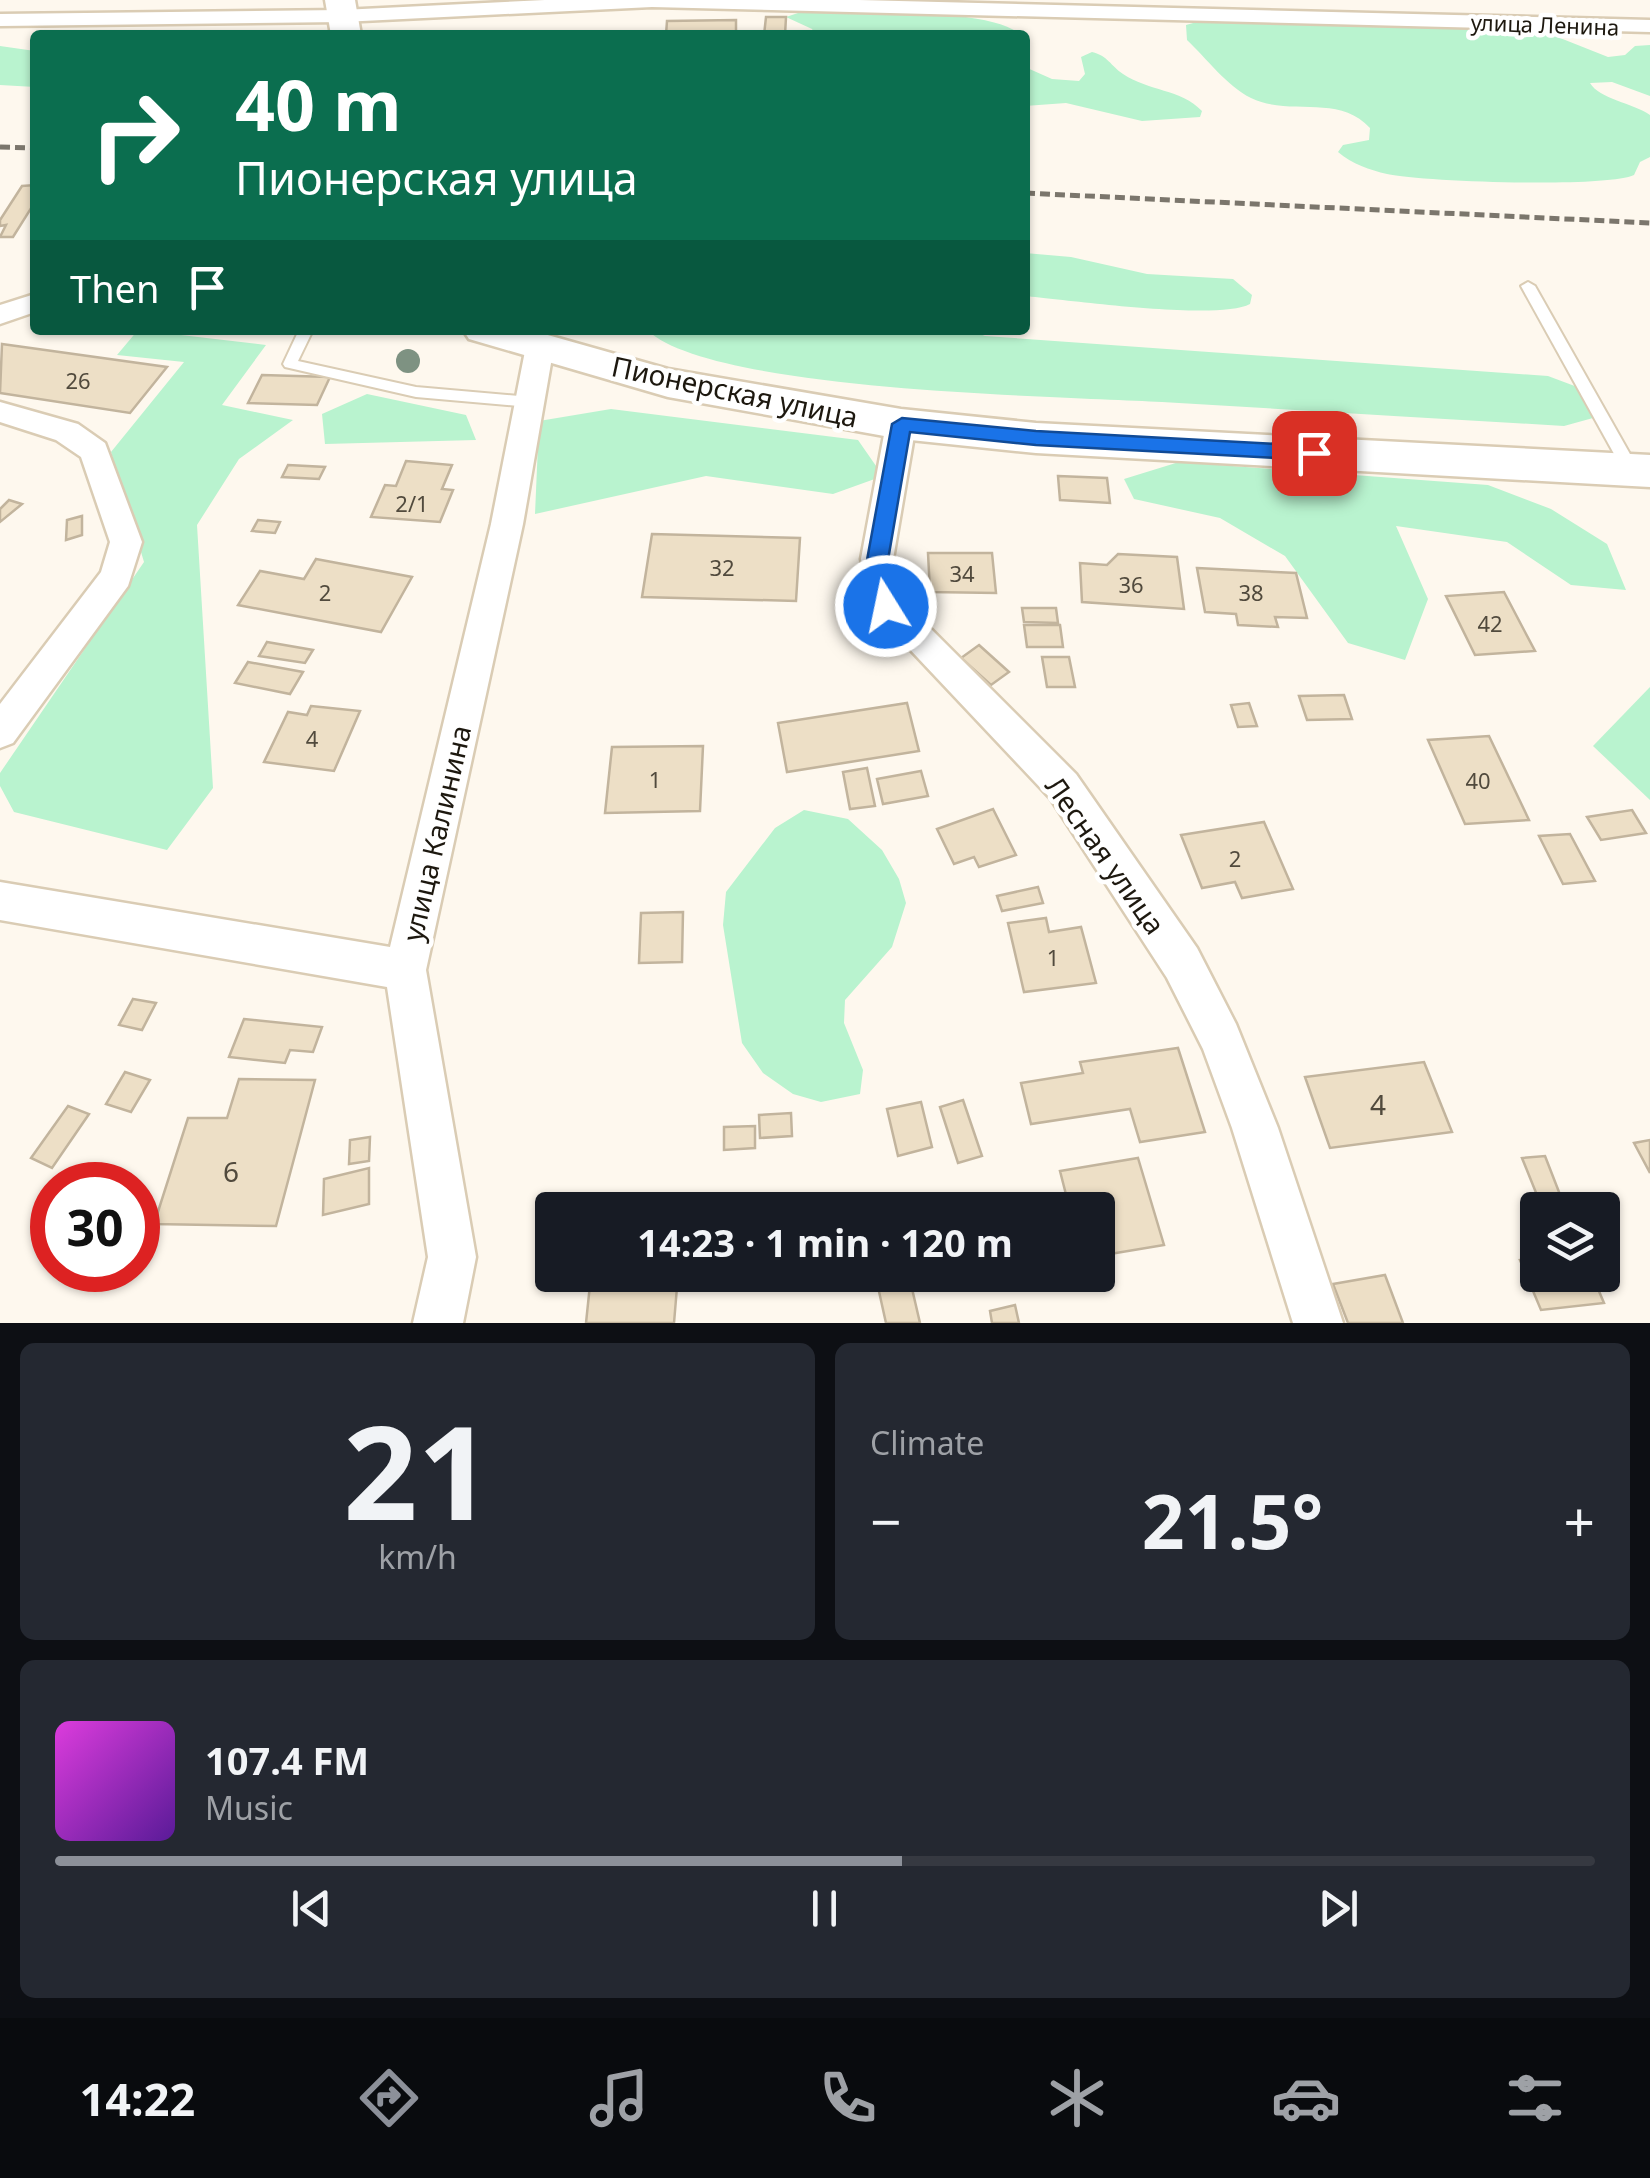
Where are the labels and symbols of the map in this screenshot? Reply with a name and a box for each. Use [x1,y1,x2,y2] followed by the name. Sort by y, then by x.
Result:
[1470,6,1620,42] street label: улица Ленина
[608,346,862,436] street label: Пионерская улица
[65,365,91,395] house number: 26
[1272,411,1357,496] pin
[395,488,429,518] house number: 2/1
[709,552,735,582] house number: 32
[834,554,938,658] position arrow
[949,558,975,588] house number: 34
[1118,569,1144,599] house number: 36
[319,577,331,607] house number: 2
[1238,577,1264,607] house number: 38
[1477,608,1503,638] house number: 42
[393,721,479,945] street label: улица Калинина
[306,723,319,753] house number: 4
[649,764,661,794] house number: 1
[1465,765,1491,795] house number: 40
[1038,769,1174,941] street label: Лесная улица
[1229,843,1241,873] house number: 2
[1047,942,1059,972] house number: 1
[1370,1085,1386,1123] house number: 4
[223,1152,239,1190] house number: 6
[30,1162,160,1292] speed limit sign: 30

